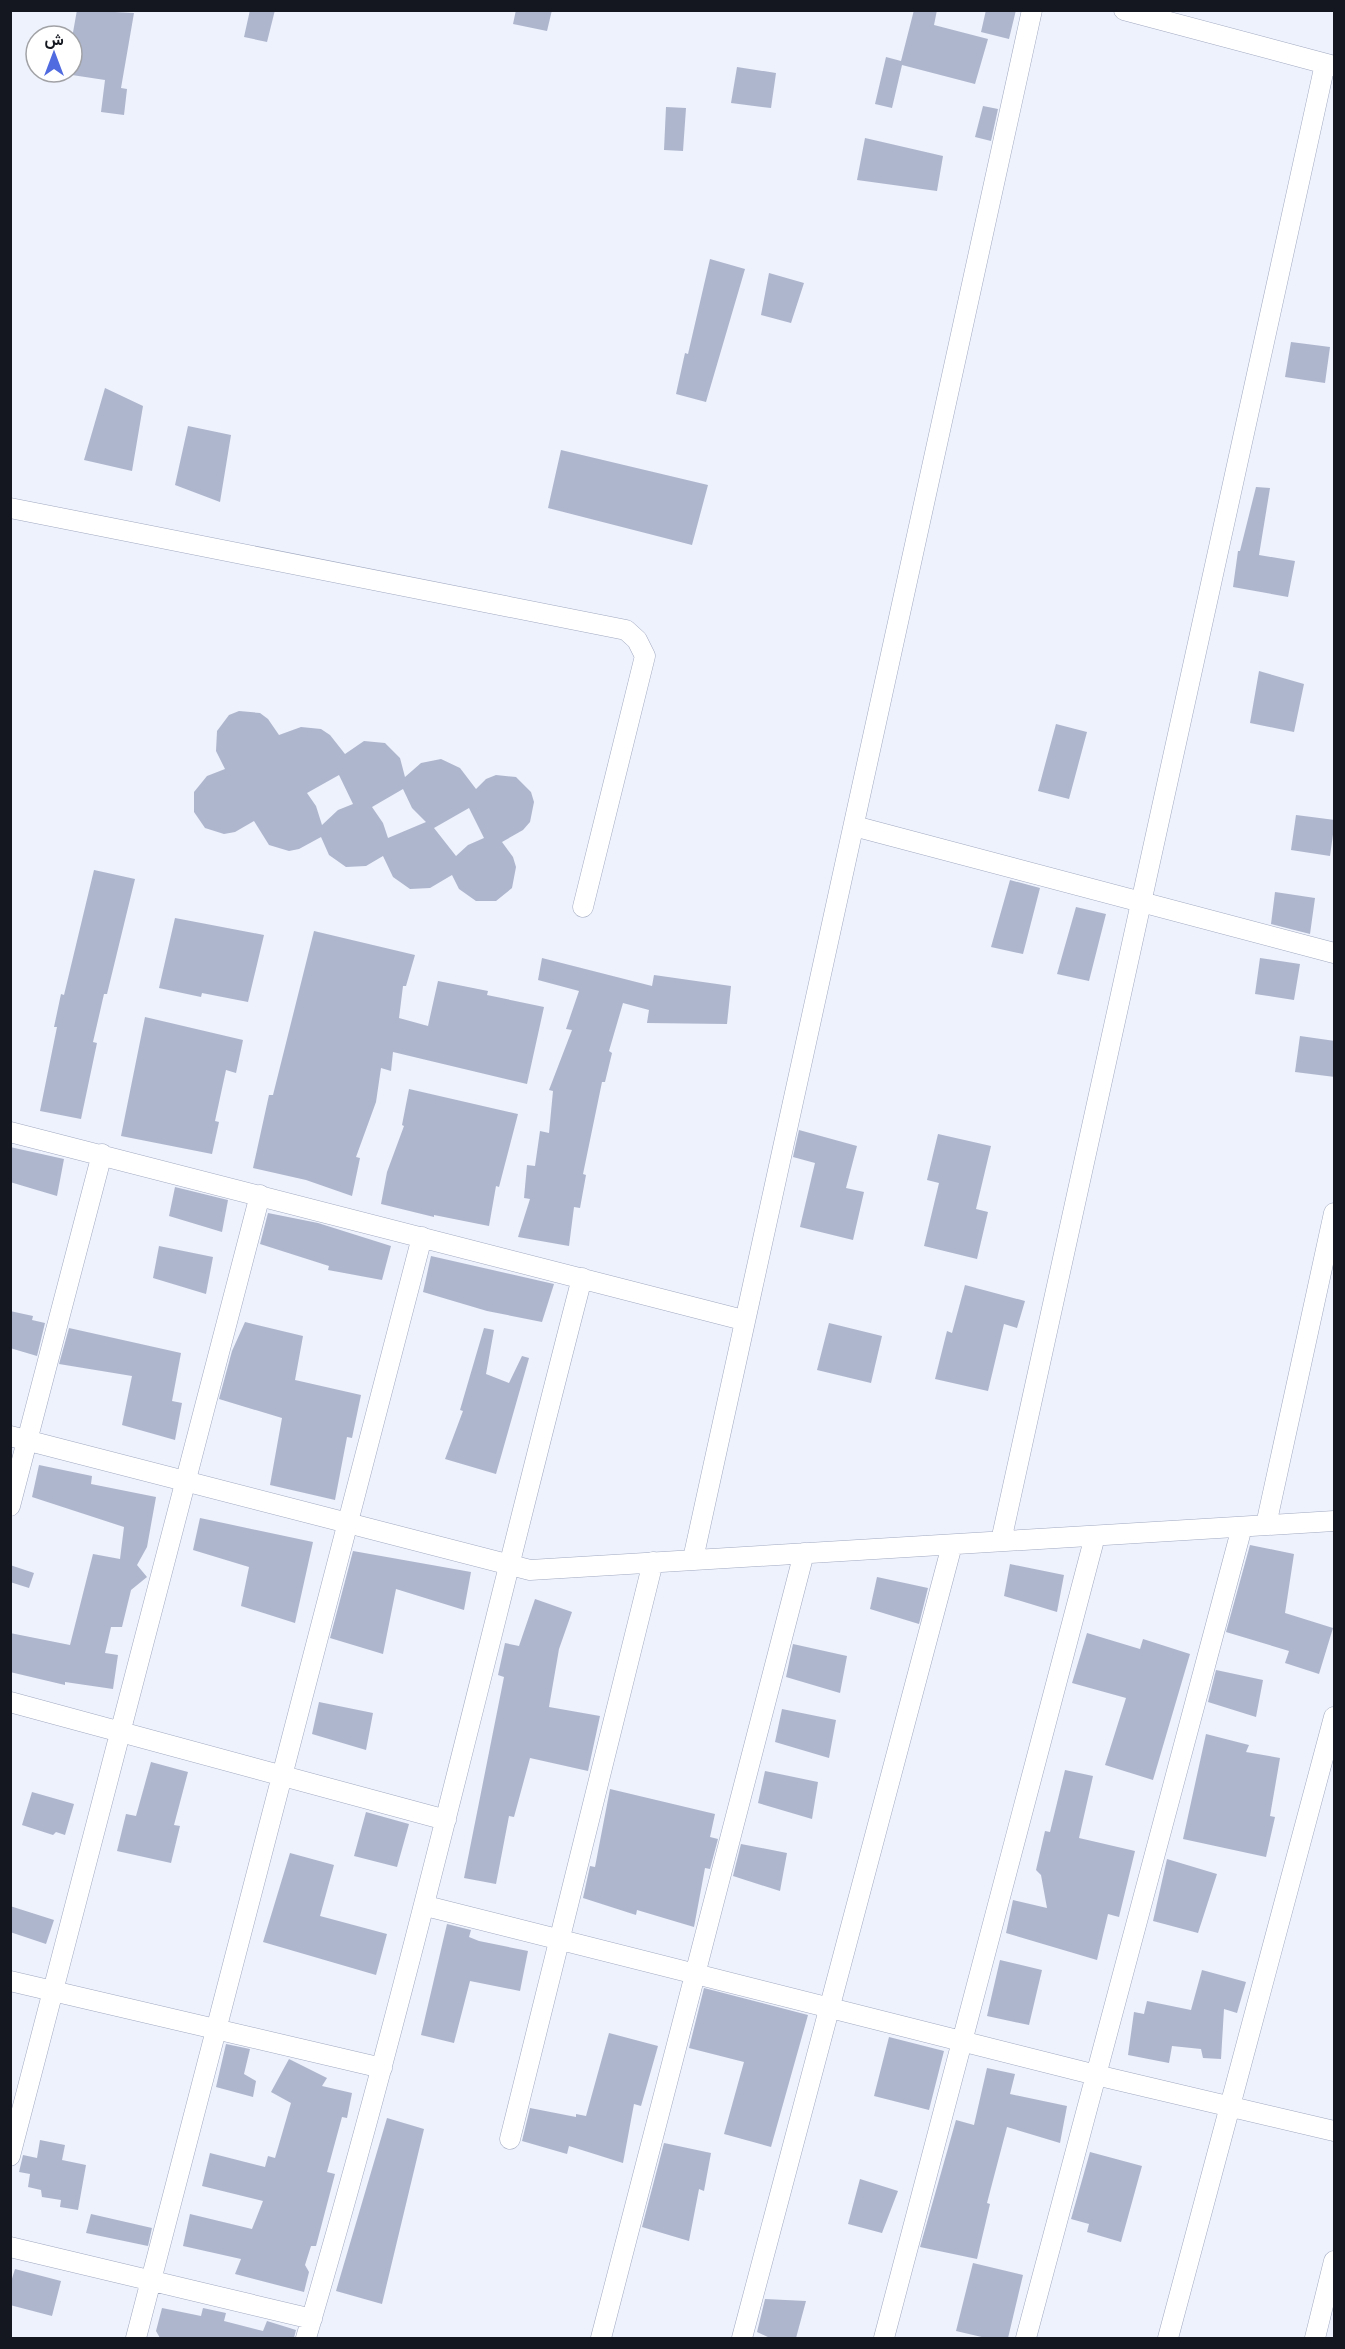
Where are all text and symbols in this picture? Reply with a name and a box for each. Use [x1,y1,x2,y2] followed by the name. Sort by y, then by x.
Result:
[24,24,84,84] north arrow
[44,30,64,49] text: ش

